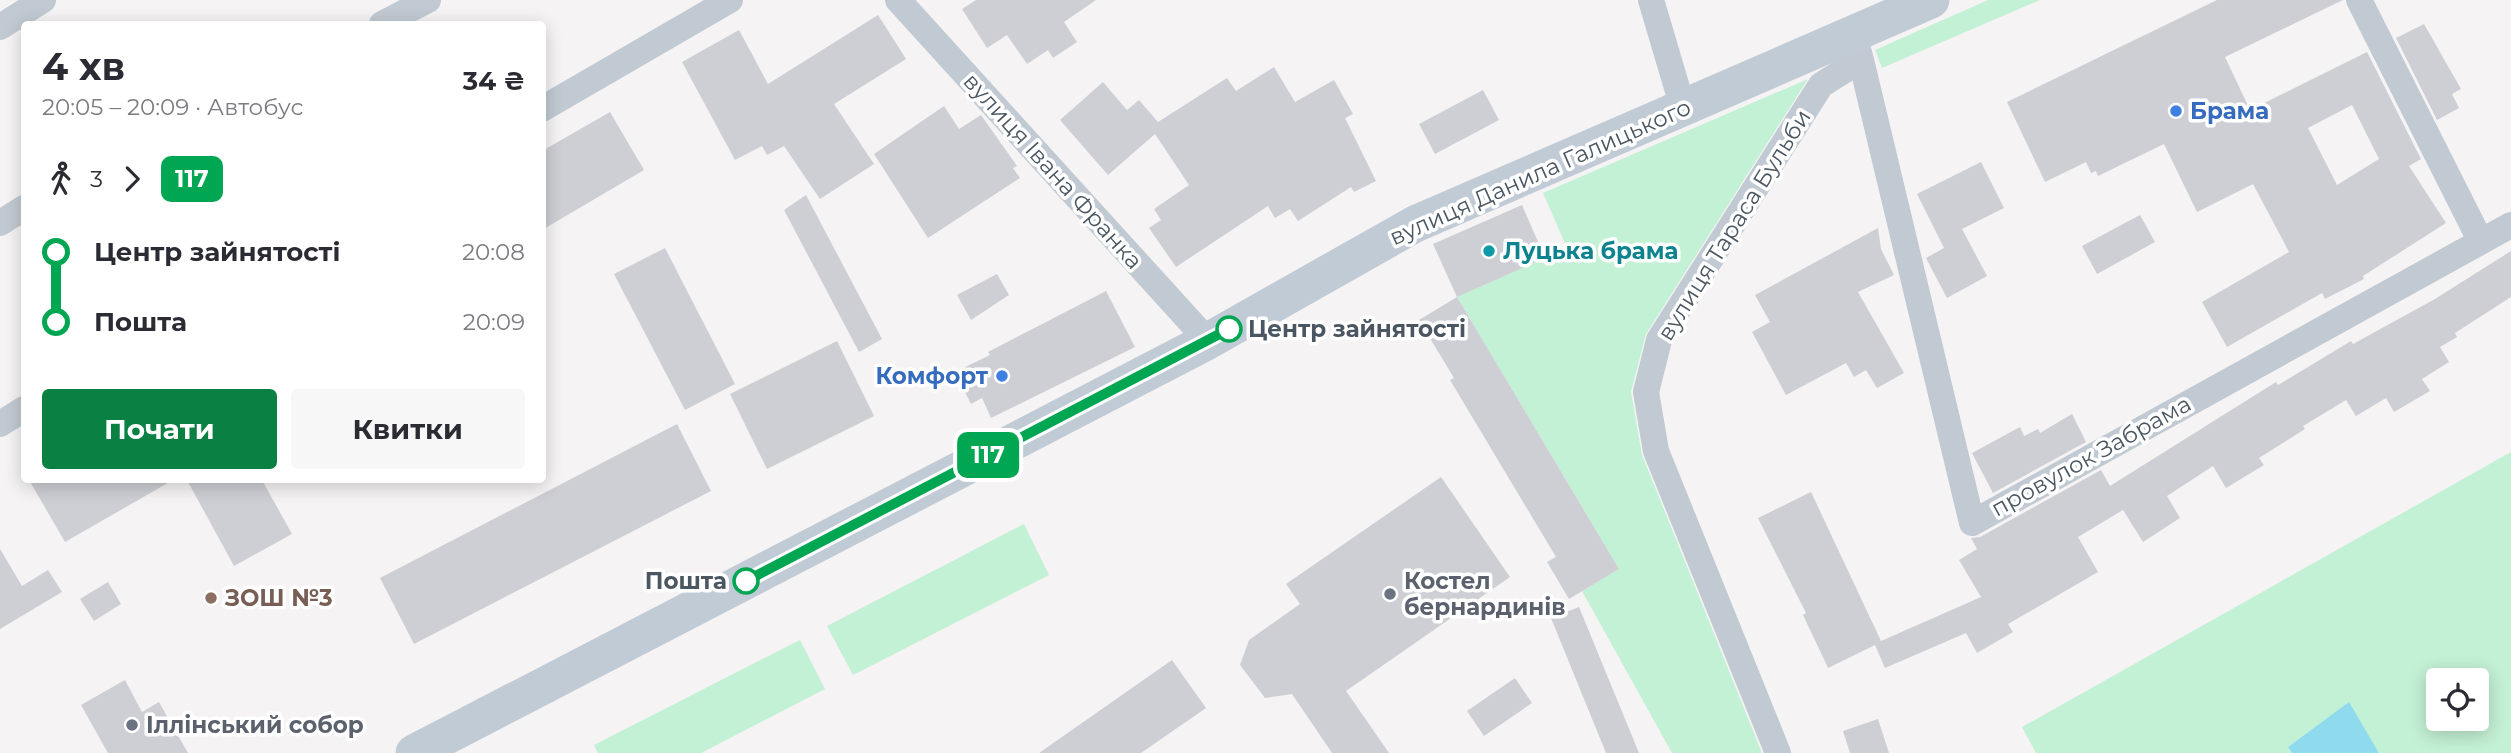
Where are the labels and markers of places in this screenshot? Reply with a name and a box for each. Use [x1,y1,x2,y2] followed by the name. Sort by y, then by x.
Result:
[2190,97,2269,125] place label: Брама
[2168,103,2184,119] marker: Брама
[1503,237,1678,265] place label: Луцька брама
[1481,243,1497,259] marker: Луцька брама
[1248,315,1466,343] place label: Центр зайнятості
[1216,316,1242,342] marker: Центр зайнятості
[876,362,989,390] place label: Комфорт
[994,368,1010,384] marker: Комфорт
[645,567,727,595] place label: Пошта
[1404,567,1566,621] place label: Костел бернардинів
[733,568,759,594] marker: Пошта
[224,584,333,612] place label: ЗОШ №3
[1382,586,1398,602] marker: Костел бернардинів
[203,590,219,606] marker: ЗОШ №3
[146,711,364,739] place label: Іллінський собор
[124,717,140,733] marker: Іллінський собор

